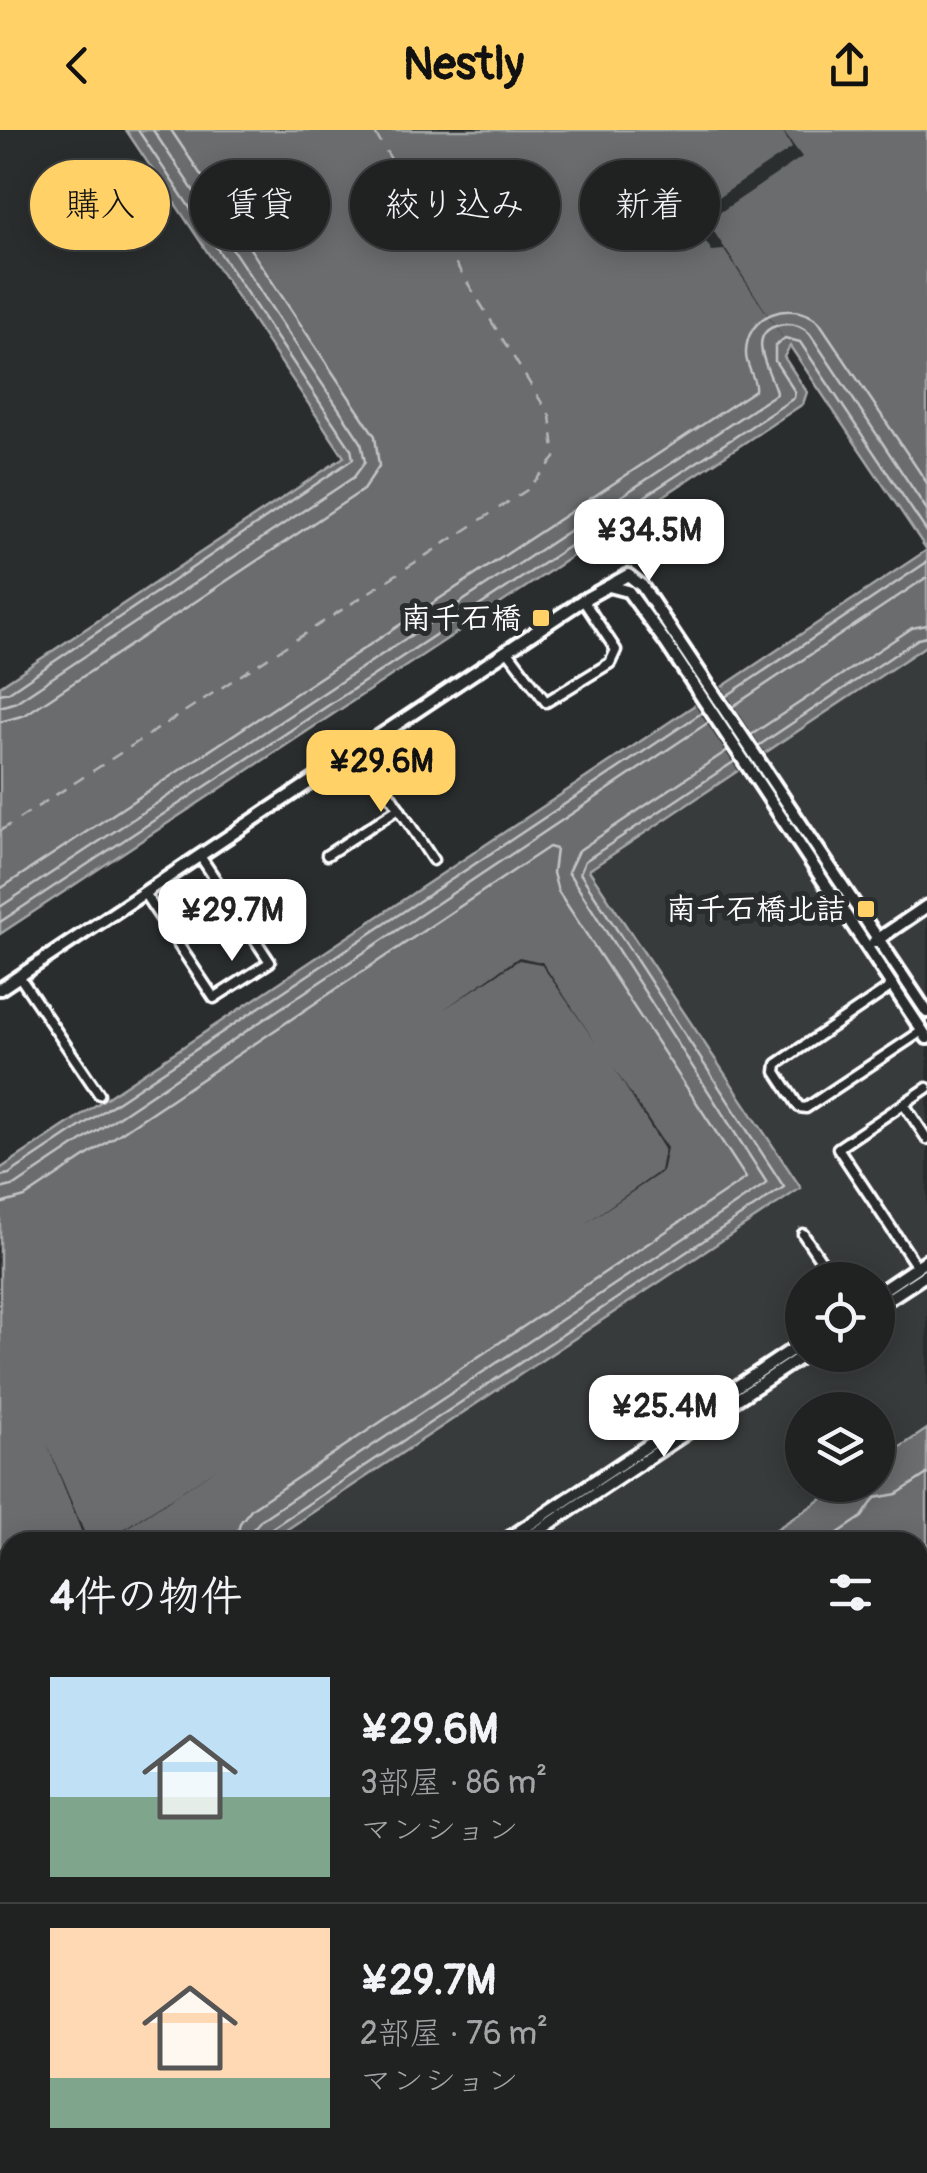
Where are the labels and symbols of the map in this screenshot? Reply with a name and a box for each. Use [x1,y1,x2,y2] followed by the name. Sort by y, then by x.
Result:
[568,499,730,584] pin: ¥34.5M
[401,600,521,637] place label: 南千石橋
[530,607,552,629] marker: 南千石橋
[300,730,462,815] pin: ¥29.6M
[151,879,313,964] pin: ¥29.7M
[666,891,846,928] place label: 南千石橋北詰
[855,898,877,920] marker: 南千石橋北詰
[583,1375,745,1460] pin: ¥25.4M

